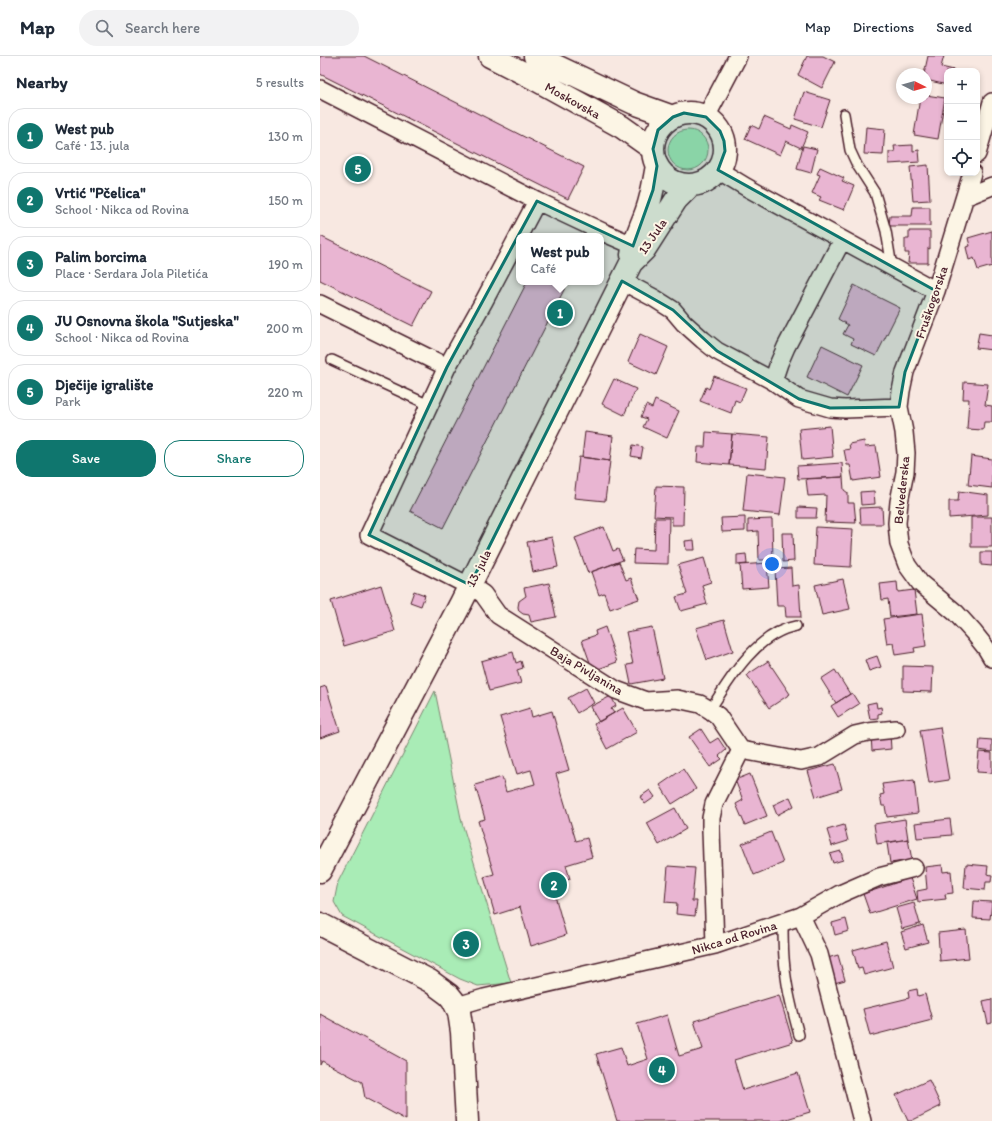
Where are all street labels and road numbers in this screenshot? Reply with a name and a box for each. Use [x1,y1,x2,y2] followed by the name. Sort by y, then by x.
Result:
[542,79,603,122] street label: Moskovska
[635,215,670,257] street label: 13 Jula
[912,264,951,340] street label: Fruškogorska
[890,455,913,525] street label: Belvederska
[463,547,494,589] street label: 13. jula
[548,643,626,698] street label: Baja Pivljanina
[690,917,779,958] street label: Nikca od Rovina

